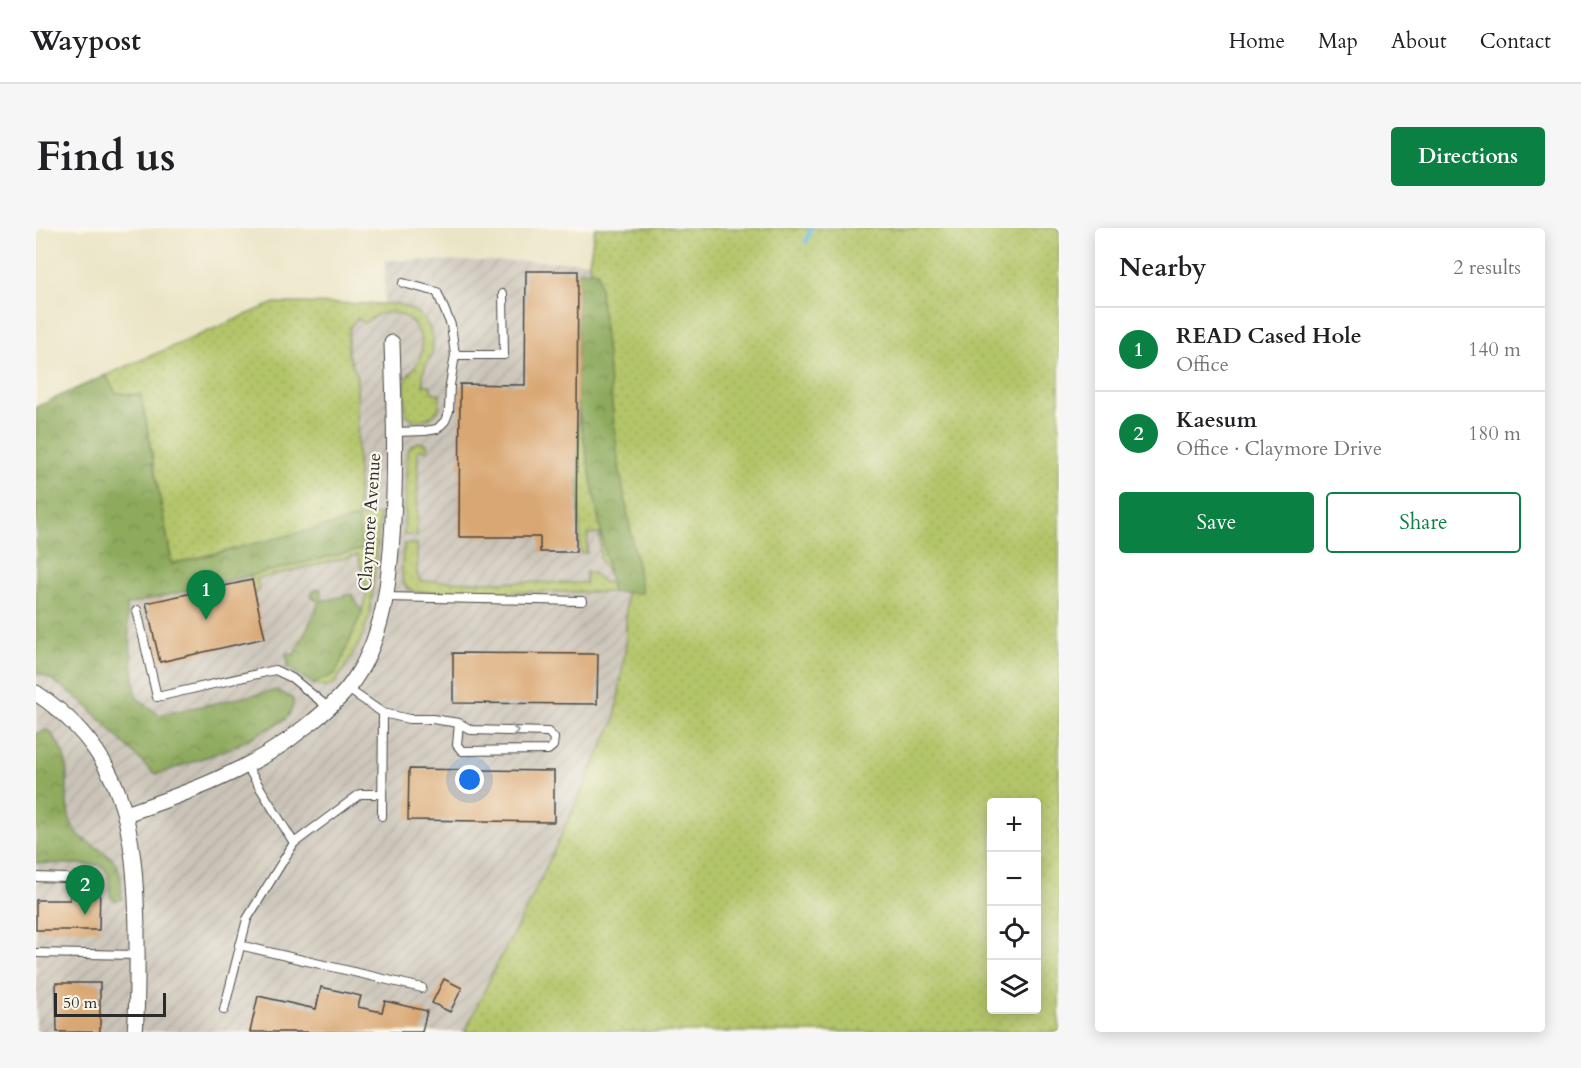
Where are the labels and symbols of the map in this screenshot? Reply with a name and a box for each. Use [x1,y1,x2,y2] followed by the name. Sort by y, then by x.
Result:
[353,452,387,592] street label: Claymore Avenue
[186,570,226,620] pin: 1
[511,725,520,737] one-way arrow
[455,765,484,794] your location
[65,866,104,915] pin: 2
[54,990,166,1018] scale bar

